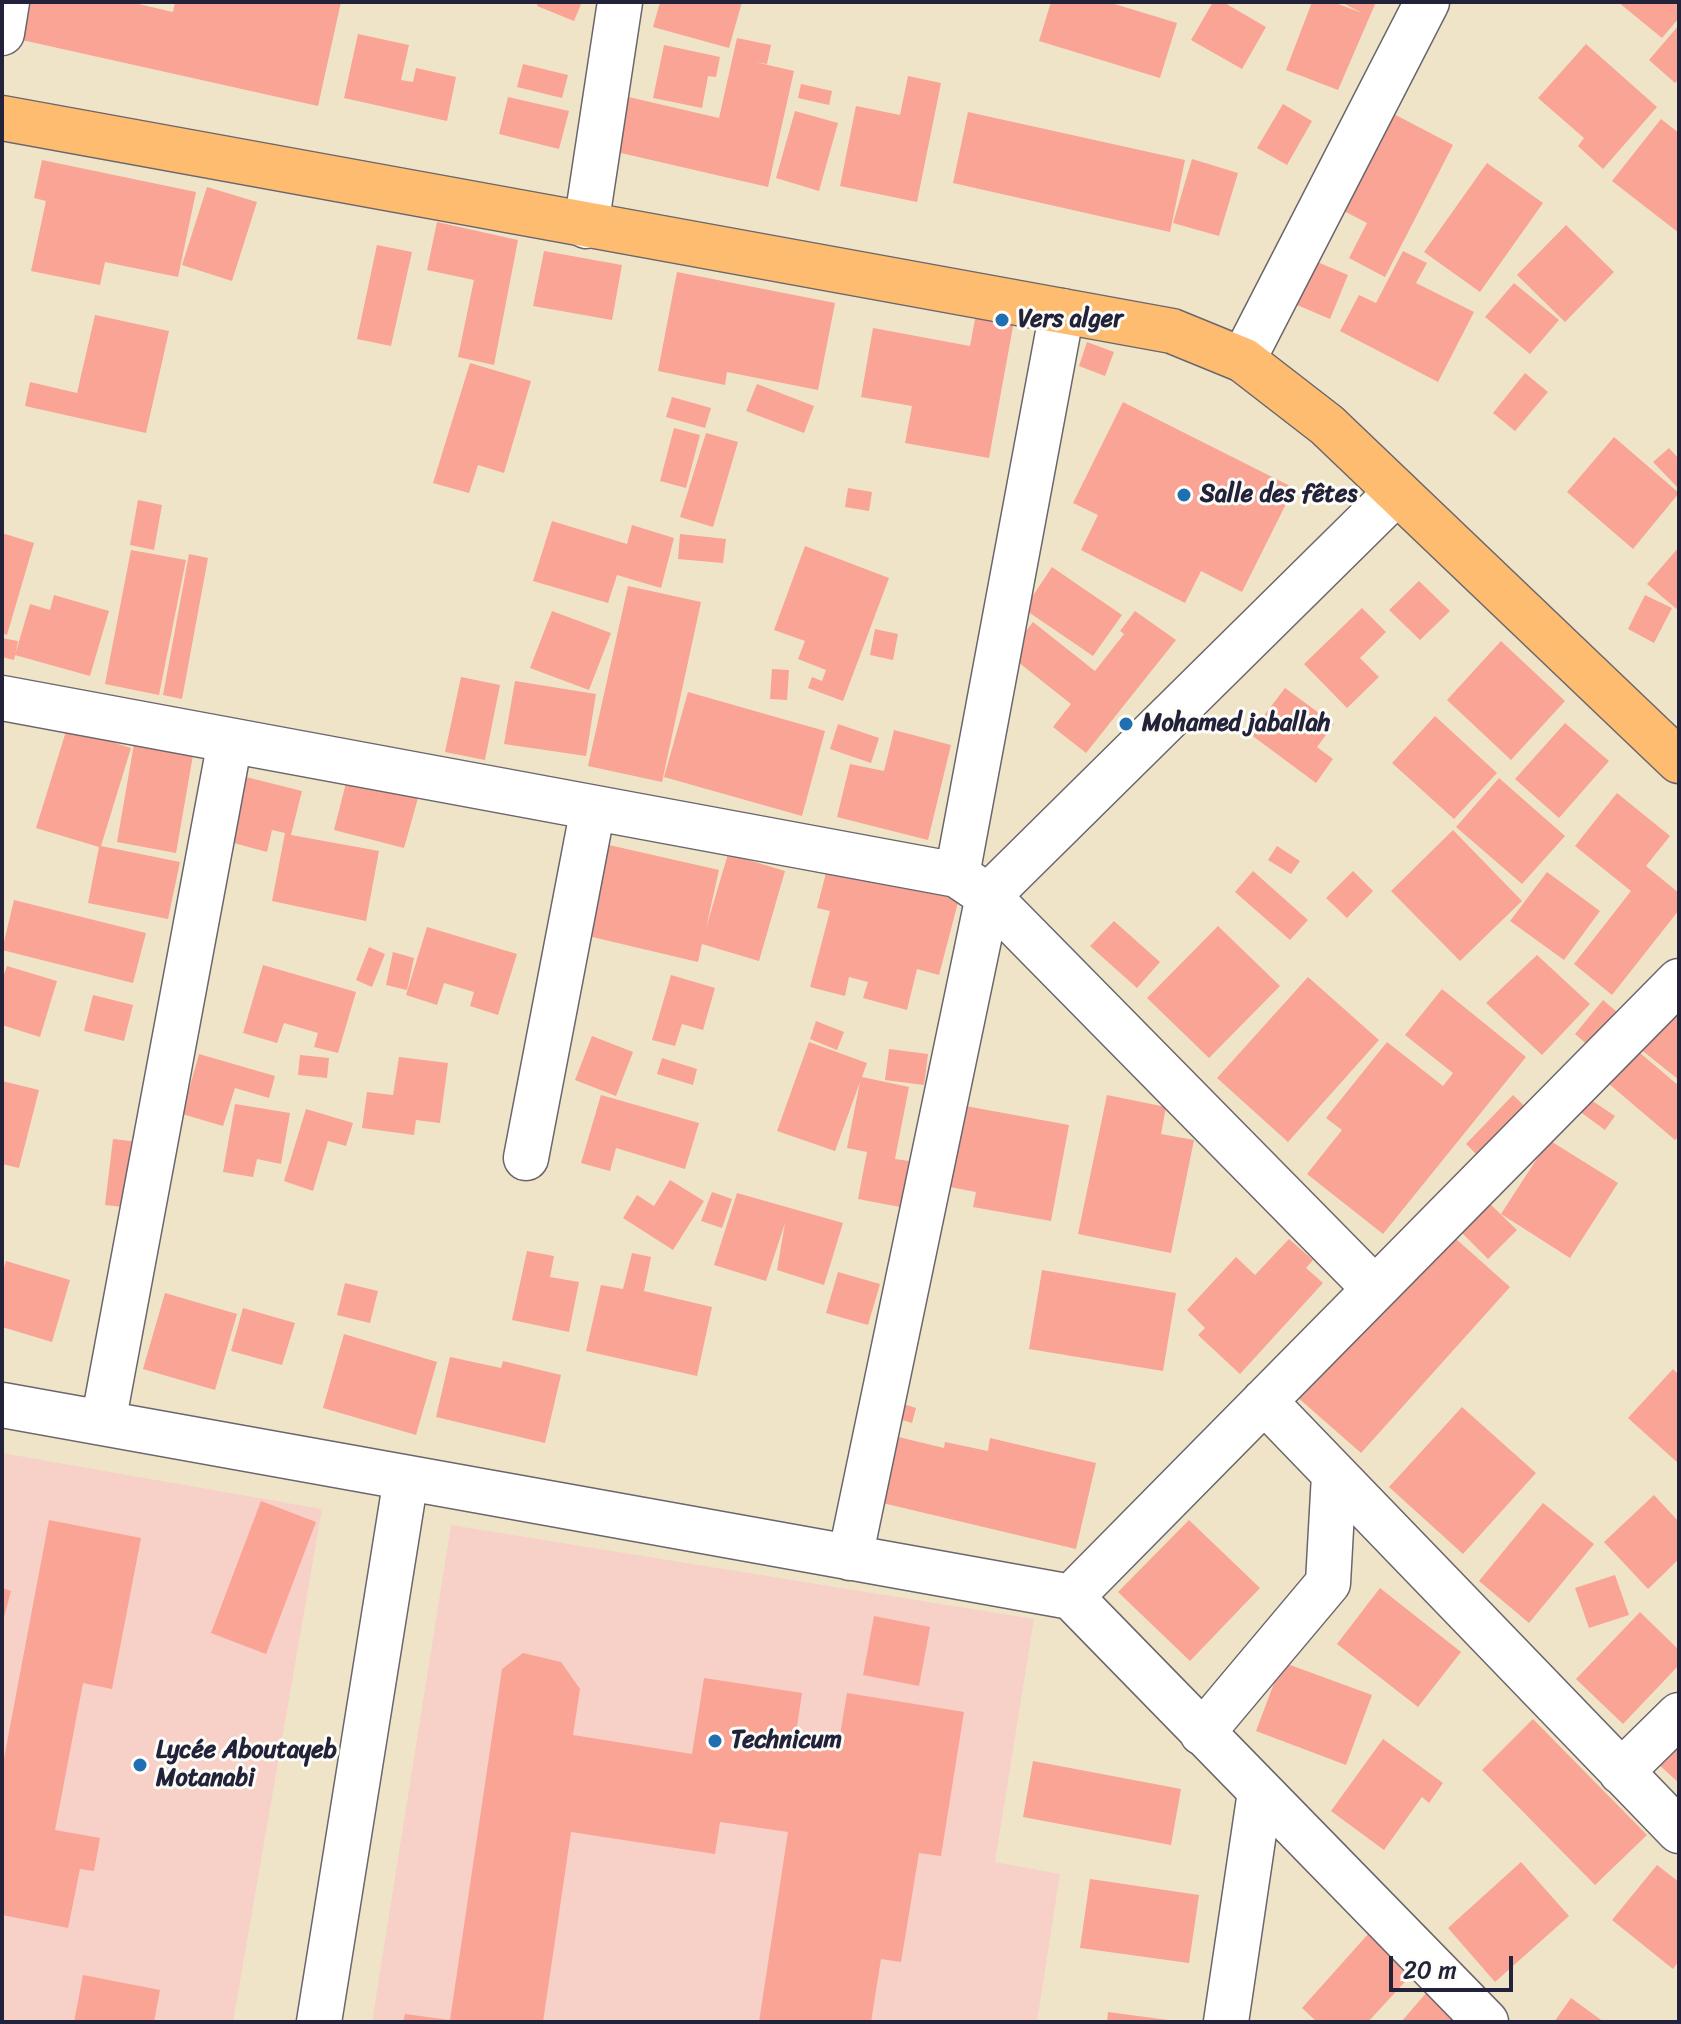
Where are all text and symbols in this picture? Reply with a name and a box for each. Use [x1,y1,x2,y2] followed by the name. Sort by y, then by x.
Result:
[1018,306,1123,334] place label: Vers alger
[993,311,1011,329] marker: Vers alger
[1200,481,1357,509] place label: Salle des fêtes
[1175,486,1193,504] marker: Salle des fêtes
[1142,710,1330,738] place label: Mohamed jaballah
[1117,715,1135,733] marker: Mohamed jaballah
[731,1727,842,1755] place label: Technicum
[706,1732,724,1750] marker: Technicum
[156,1737,337,1793] place label: Lycée Aboutayeb Motanabi
[131,1756,149,1774] marker: Lycée Aboutayeb Motanabi
[1393,1940,1517,1990] scale bar
[1403,1949,1457,1991] text: 20 m

